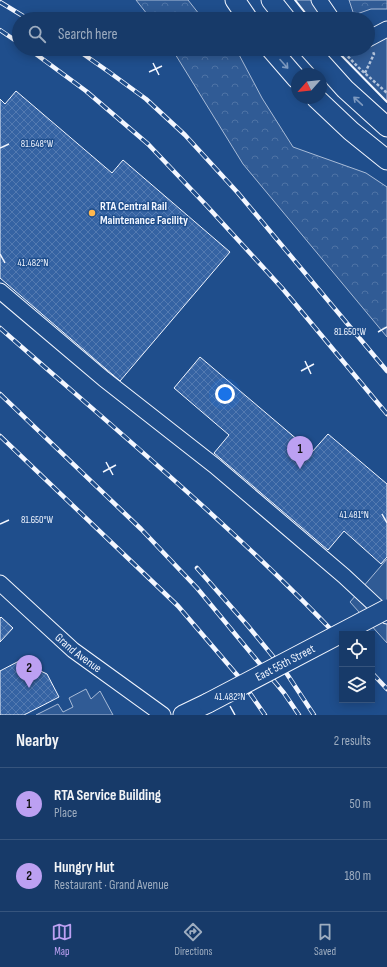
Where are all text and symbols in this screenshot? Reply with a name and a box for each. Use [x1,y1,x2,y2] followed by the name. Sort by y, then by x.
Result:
[12,12,375,56] search box
[26,23,48,45] icon: search
[58,25,118,44] text: Search here
[279,59,288,69] one-way arrow
[291,68,327,104] north arrow
[353,97,363,106] one-way arrow
[21,138,54,150] text: 81.648°W
[100,199,188,228] place label: RTA Central Rail Maintenance Facility
[87,208,97,218] marker: RTA Central Rail Maintenance Facility
[18,257,48,269] text: 41.482°N
[334,326,367,338] text: 81.650°W
[215,384,235,404] your location
[287,436,313,469] pin: 1
[339,509,369,521] text: 41.481°N
[21,514,54,526] text: 81.650°W
[52,630,105,676] street label: Grand Avenue
[339,631,375,703] map controls
[339,631,375,667] button: locate
[253,641,318,684] street label: East 55th Street
[16,655,42,688] pin: 2
[339,667,375,703] button: layers
[215,691,245,703] text: 41.482°N
[16,731,59,751] text: Nearby
[334,733,371,749] text: 2 results
[54,786,161,805] text: RTA Service Building
[26,796,32,812] text: 1
[350,796,371,812] text: 50 m
[54,805,77,821] text: Place
[54,858,114,877] text: Hungry Hut
[26,868,32,884] text: 2
[345,868,371,884] text: 180 m
[54,877,169,893] text: Restaurant · Grand Avenue
[51,921,73,958] tab: Map
[175,921,212,958] tab: Directions
[314,921,336,958] tab: Saved

